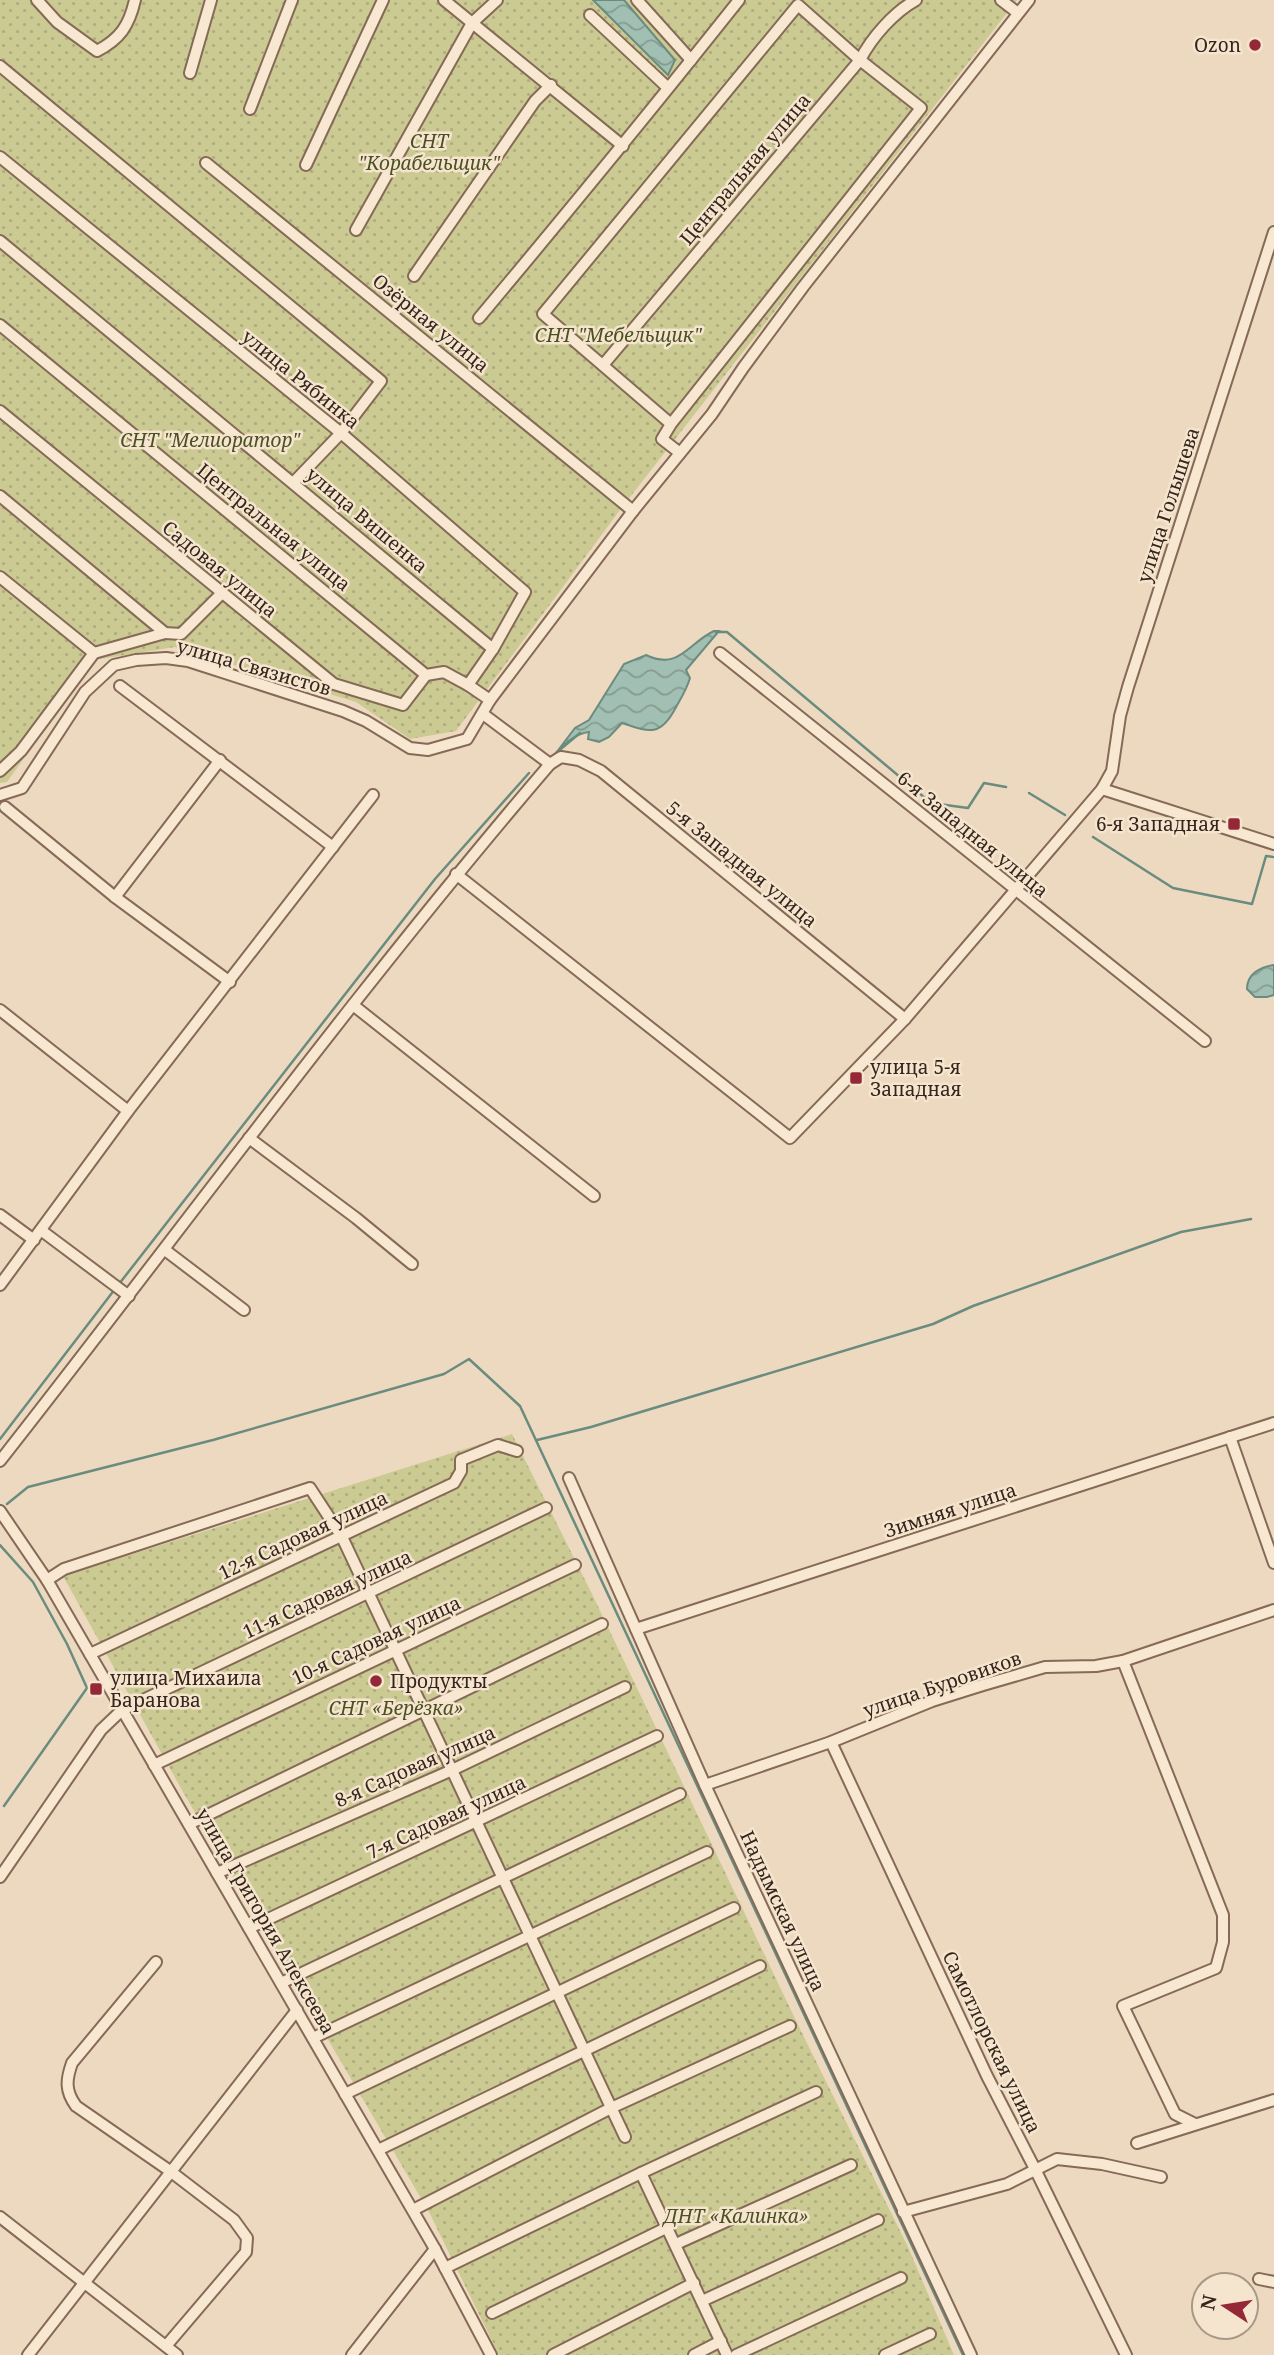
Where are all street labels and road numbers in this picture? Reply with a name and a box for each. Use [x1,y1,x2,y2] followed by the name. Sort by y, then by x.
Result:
[674,88,816,250] street label: Центральная улица
[367,268,495,378] street label: Озёрная улица
[237,323,365,435] street label: улица Рябинка
[1131,424,1205,586] street label: улица Голышева
[192,457,356,597] street label: Центральная улица
[301,461,433,579] street label: улица Вишенка
[157,515,283,623] street label: Садовая улица
[174,633,334,701] street label: улица Связистов
[892,765,1054,903] street label: 6-я Западная улица
[661,795,823,933] street label: 5-я Западная улица
[880,1476,1020,1544] street label: Зимняя улица
[214,1484,392,1586] street label: 12-я Садовая улица
[238,1543,416,1645] street label: 11-я Садовая улица
[287,1589,465,1691] street label: 10-я Садовая улица
[859,1645,1025,1723] street label: улица Буровиков
[331,1719,499,1813] street label: 8-я Садовая улица
[362,1769,530,1865] street label: 7-я Садовая улица
[190,1803,342,2039] street label: улица Григория Алексеева
[734,1826,832,1996] street label: Надымская улица
[937,1947,1047,2137] street label: Самотлорская улица

